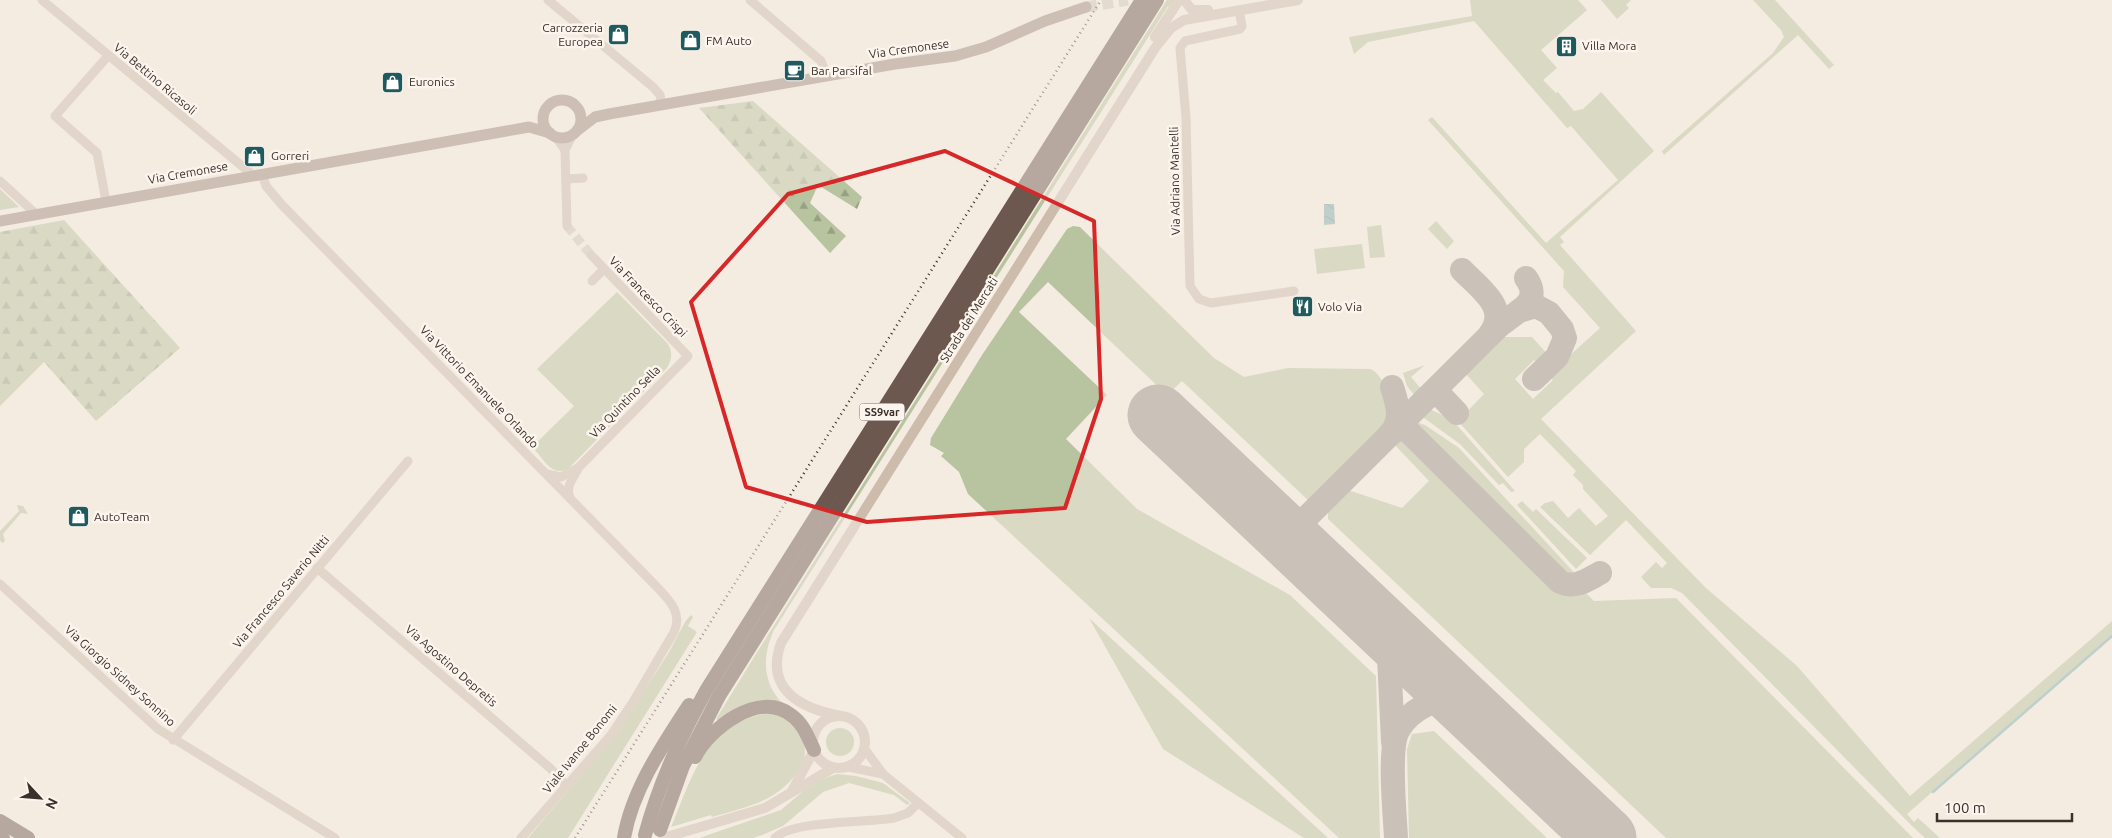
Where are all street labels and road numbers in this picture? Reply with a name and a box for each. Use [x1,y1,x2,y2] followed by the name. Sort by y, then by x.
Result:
[868,36,950,61] street label: Via Cremonese
[112,40,199,117] street label: Via Bettino Ricasoli
[1167,126,1182,236] street label: Via Adriano Mantelli
[147,159,229,186] street label: Via Cremonese
[607,254,690,339] street label: Via Francesco Crispi
[937,275,1000,365] street label: Strada dei Mercati
[418,323,541,450] street label: Via Vittorio Emanuele Orlando
[587,363,662,440] street label: Via Quintino Sella
[860,404,904,421] road number: SS9var
[230,533,331,650] street label: Via Francesco Saverio Nitti
[403,622,500,709] street label: Via Agostino Depretis
[63,623,178,729] street label: Via Giorgio Sidney Sonnino
[540,702,619,795] street label: Viale Ivanoe Bonomi

